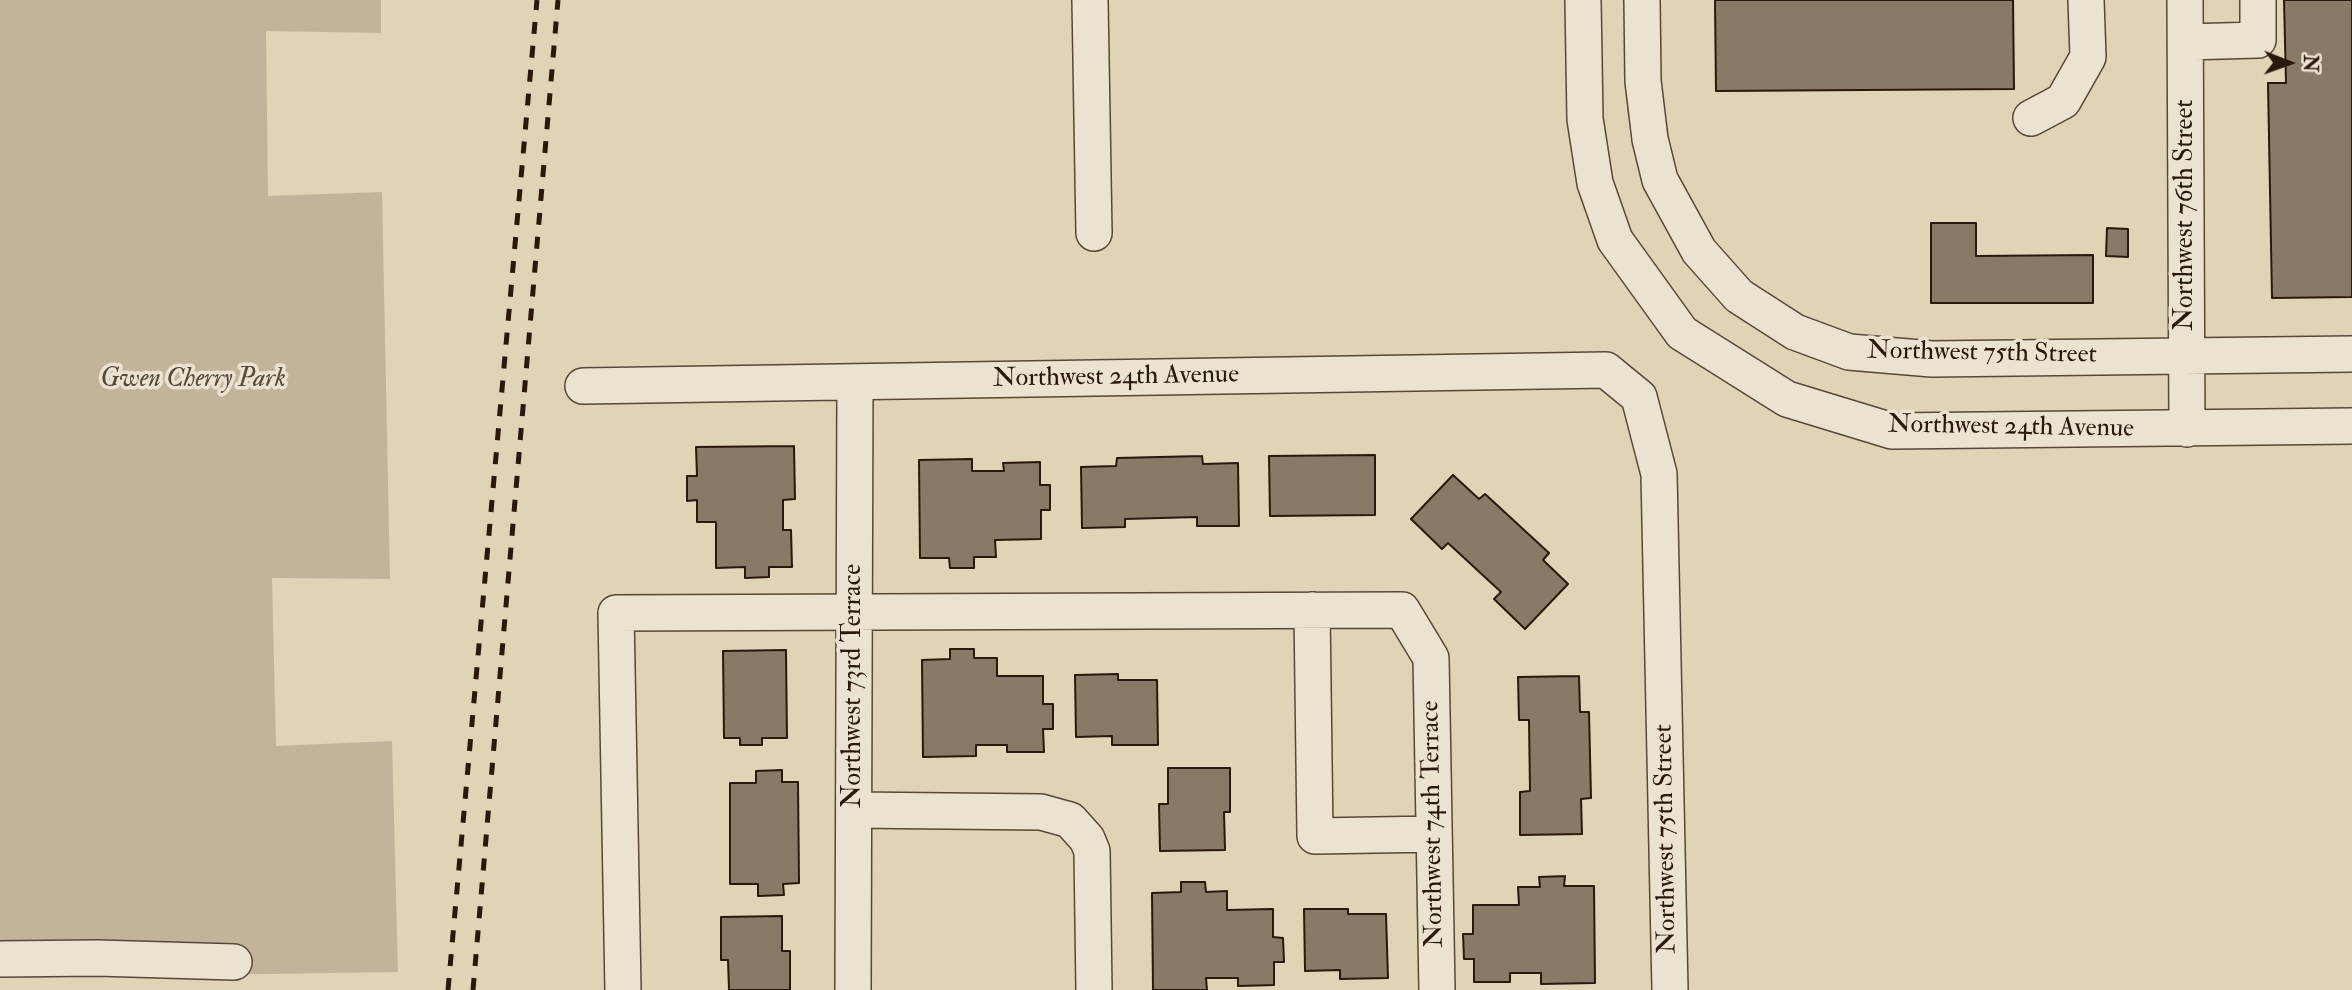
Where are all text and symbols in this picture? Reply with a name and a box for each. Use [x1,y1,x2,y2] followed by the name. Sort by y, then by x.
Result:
[2254,28,2324,98] north arrow
[2298,55,2322,72] text: N
[2170,99,2202,331] street label: Northwest 76th Street
[1867,336,2097,372] street label: Northwest 75th Street
[993,360,1239,396] street label: Northwest 24th Avenue
[100,364,286,396] park label: Gwen Cherry Park
[1888,410,2134,446] street label: Northwest 24th Avenue
[838,564,870,808] street label: Northwest 73rd Terrace
[1416,700,1452,948] street label: Northwest 74th Terrace
[1649,724,1685,954] street label: Northwest 75th Street

